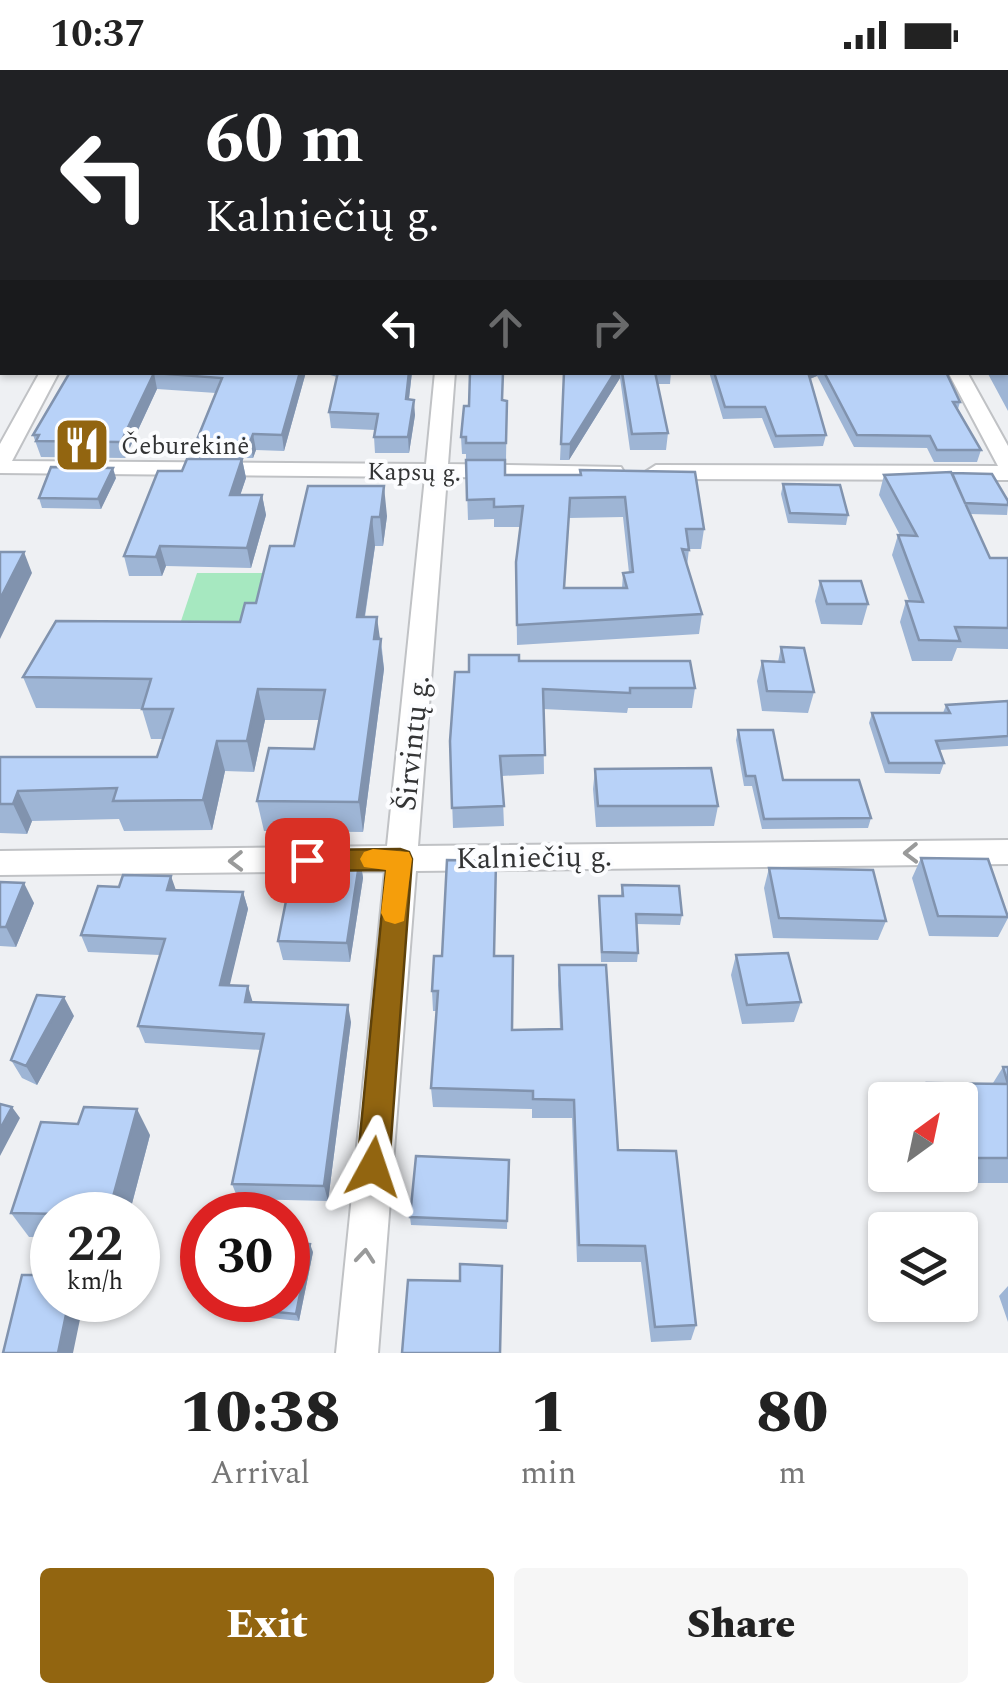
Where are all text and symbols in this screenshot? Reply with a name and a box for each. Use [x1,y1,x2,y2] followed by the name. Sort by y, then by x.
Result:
[50,6,145,64] text: 10:37
[205,87,364,193] text: 60 m
[40,110,170,240] icon: left
[205,183,439,252] text: Kalniečių g.
[373,300,428,355] icon: left
[478,300,533,355] icon: ahead
[583,300,638,355] icon: right
[52,415,112,475] restaurant icon: Čeburekinė
[121,428,249,466] place label: Čeburekinė
[367,453,461,493] street label: Kapsų g.
[383,673,443,813] street label: Širvintų g.
[265,818,350,903] pin
[280,833,335,888] icon: arrive
[455,834,613,882] street label: Kalniečių g.
[902,842,918,863] one-way arrow
[227,850,242,872] one-way arrow
[868,1082,978,1192] north arrow
[868,1082,978,1322] map controls
[321,1115,425,1219] position arrow
[180,1192,310,1322] speed limit sign: 30
[67,1207,123,1283] text: 22
[868,1212,978,1322] button: layers
[353,1247,375,1263] one-way arrow
[67,1263,123,1301] text: km/h
[180,1367,341,1459] text: 10:38
[530,1367,566,1459] text: 1
[756,1367,828,1459] text: 80
[210,1449,310,1498] text: Arrival
[520,1449,576,1498] text: min
[778,1449,806,1498] text: m
[40,1568,494,1683] button: Exit
[514,1568,968,1683] button: Share

